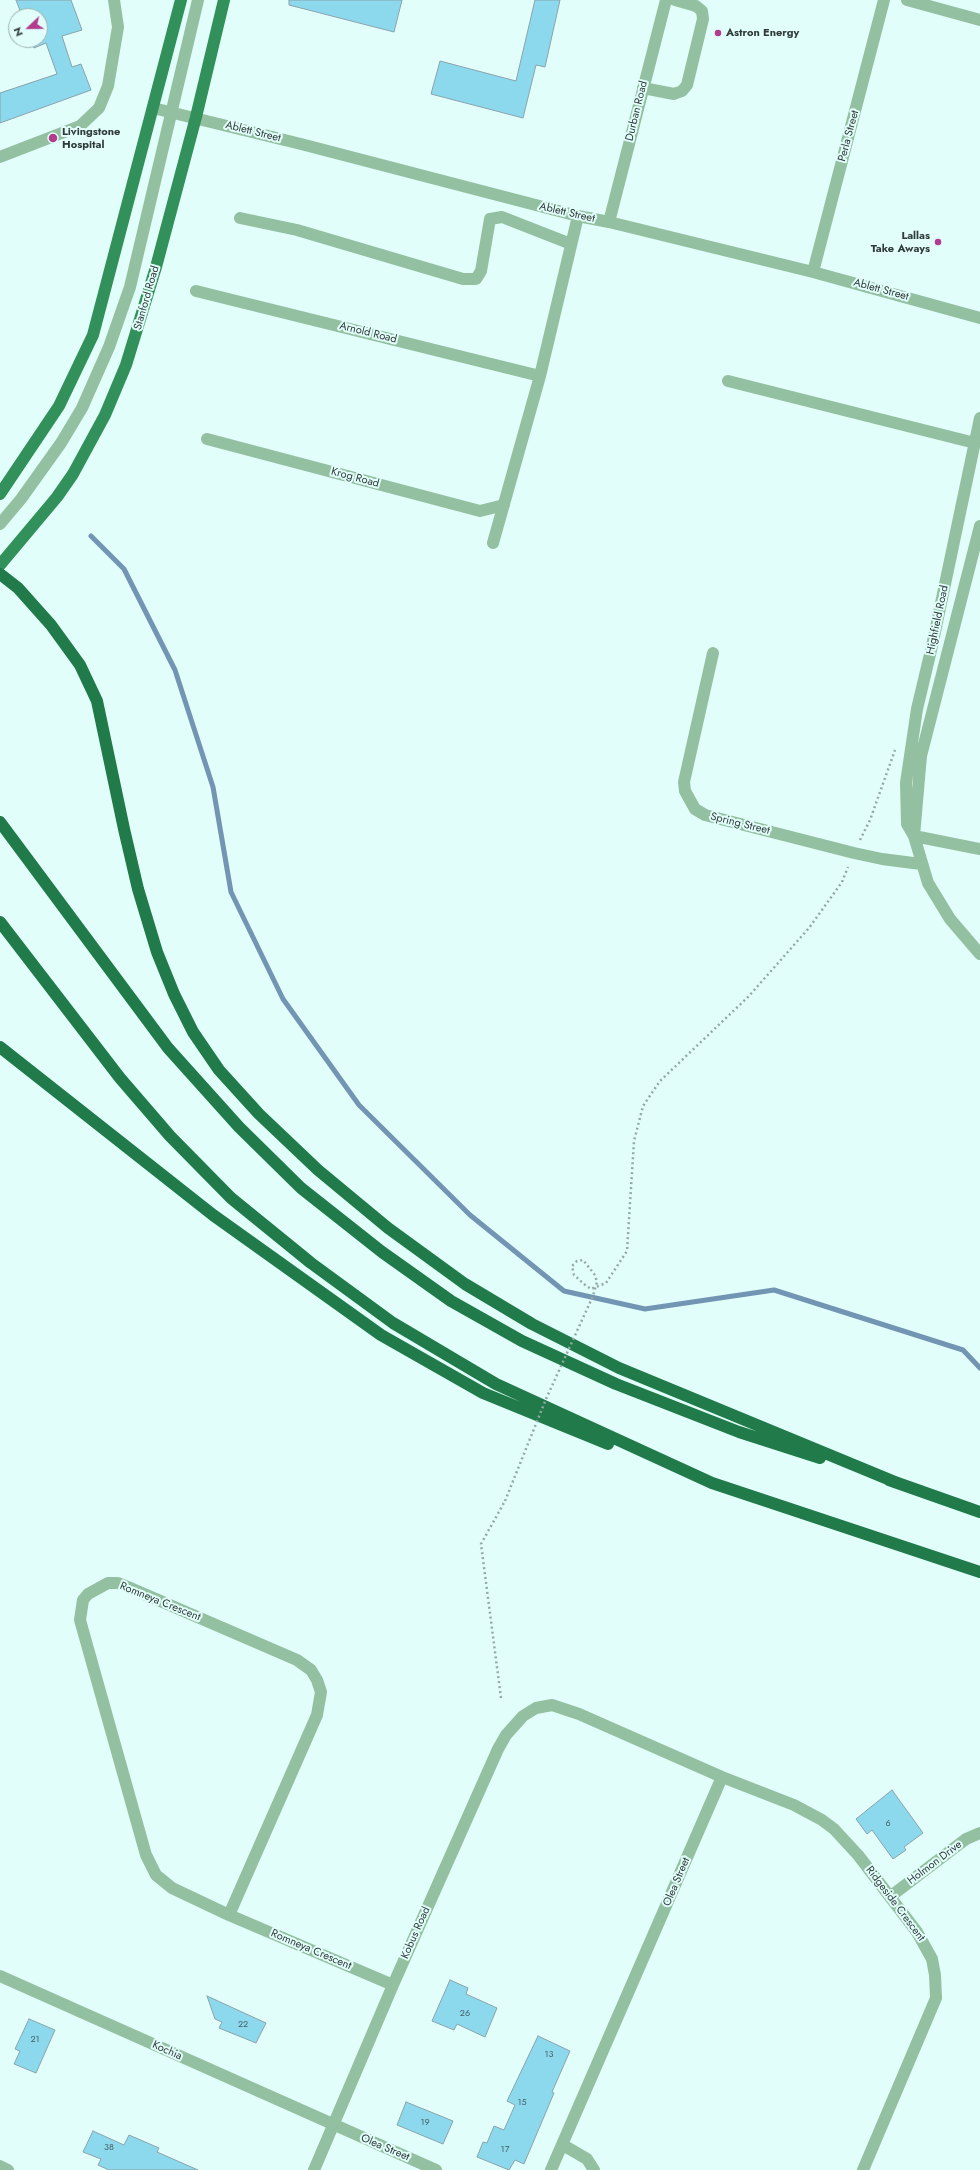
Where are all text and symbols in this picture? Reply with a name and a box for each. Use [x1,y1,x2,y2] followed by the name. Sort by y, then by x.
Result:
[8,8,48,48] north arrow
[9,25,27,39] text: N
[726,26,799,40] place label: Astron Energy
[713,28,723,38] marker: Astron Energy
[623,80,651,142] street label: Durban Road
[836,109,862,163] street label: Perla Street
[224,119,282,145] street label: Ablett Street
[62,125,120,151] place label: Livingstone Hospital
[47,132,59,144] marker: Livingstone Hospital
[538,200,596,226] street label: Ablett Street
[871,229,930,255] place label: Lallas Take Aways
[933,237,943,247] marker: Lallas Take Aways
[132,264,162,332] street label: Stanford Road
[852,276,910,304] street label: Ablett Street
[338,320,398,346] street label: Arnold Road
[330,465,380,491] street label: Krog Road
[924,584,952,656] street label: Highfield Road
[709,810,771,838] street label: Spring Street
[118,1580,202,1624] street label: Romneya Crescent
[885,1819,891,1829] house number: 6
[905,1838,965,1888] street label: Holmon Drive
[661,1856,693,1908] street label: Olea Street
[863,1864,927,1944] street label: Ridgeside Crescent
[399,1905,433,1961] street label: Kobus Road
[269,1927,353,1973] street label: Romneya Crescent
[460,2009,470,2019] house number: 26
[238,2020,248,2030] house number: 22
[30,2035,40,2045] house number: 21
[150,2039,184,2063] street label: Kochia
[545,2050,553,2060] house number: 13
[517,2098,527,2108] house number: 15
[420,2118,430,2128] house number: 19
[359,2132,411,2164] street label: Olea Street
[104,2143,114,2153] house number: 38
[501,2145,509,2155] house number: 17

